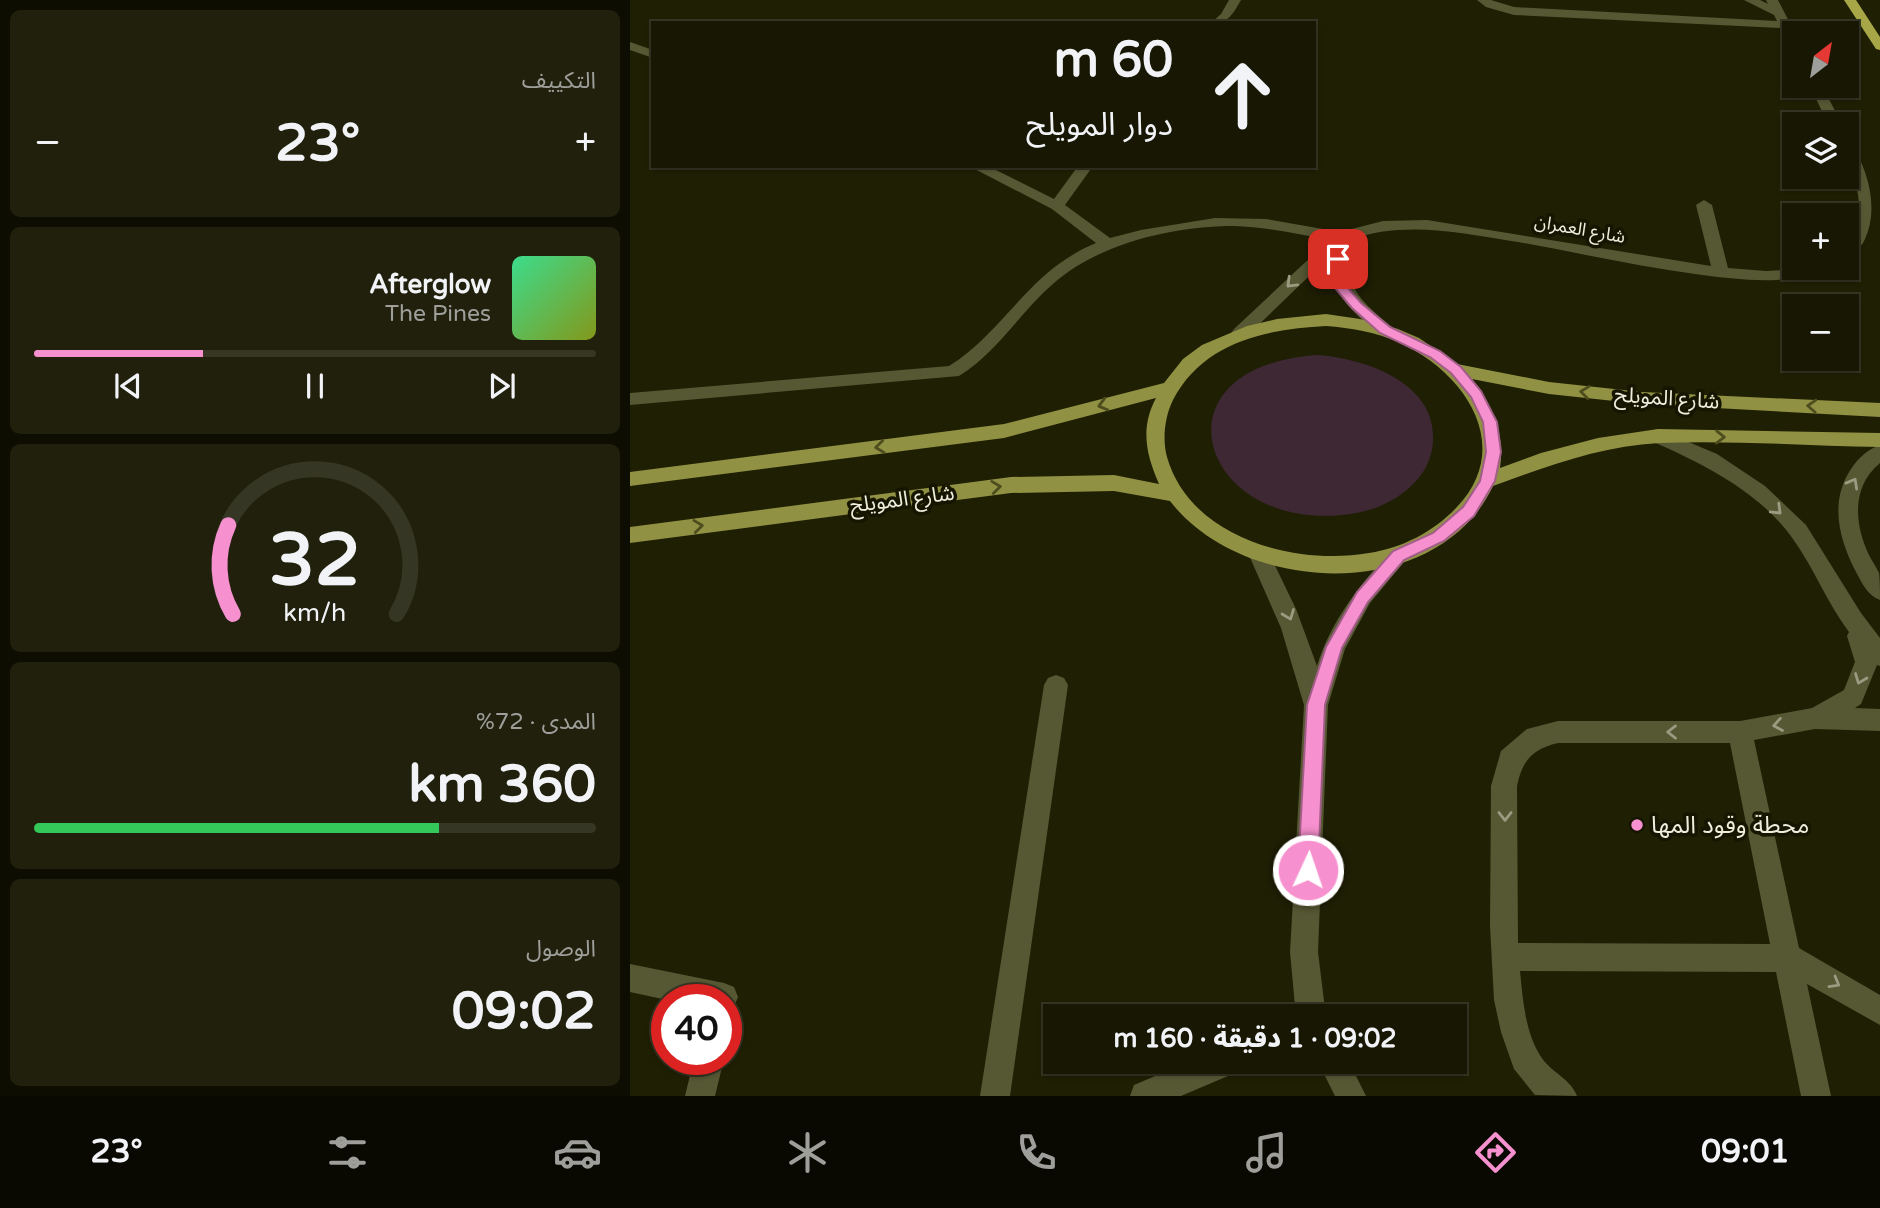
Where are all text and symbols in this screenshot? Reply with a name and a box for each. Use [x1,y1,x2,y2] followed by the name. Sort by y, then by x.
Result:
[1782,21,1858,98] north arrow
[1782,21,1859,371] map controls
[1054,31,1173,90] text: 60 m
[1197,49,1288,140] icon: ahead
[522,67,596,95] text: التكييف
[1026,106,1173,144] text: دوار المويلح
[275,112,360,175] text: 23°
[1782,112,1859,189] button: layers
[34,120,61,166] text: −
[575,120,596,166] text: +
[1782,203,1859,280] button: +
[1532,210,1627,251] street label: شارع العمران
[1308,229,1368,289] pin
[1319,240,1357,278] icon: arrive
[369,269,491,300] text: Afterglow
[1286,275,1299,288] one-way arrow
[1782,294,1859,371] button: −
[385,300,491,328] text: The Pines
[109,367,147,405] icon: previous
[296,367,334,405] icon: pause
[483,367,521,405] icon: next
[1614,382,1720,417] street label: شارع المويلح
[1579,384,1591,399] one-way arrow
[1097,397,1109,411] one-way arrow
[1806,399,1817,414] one-way arrow
[1715,430,1726,445] one-way arrow
[874,439,885,454] one-way arrow
[1844,478,1858,490] one-way arrow
[990,480,1002,495] one-way arrow
[848,481,956,520] street label: شارع المويلح
[1769,502,1782,515] one-way arrow
[269,517,361,605] text: 32
[692,519,704,534] one-way arrow
[284,598,346,628] text: km/h
[1280,608,1294,620] one-way arrow
[1854,673,1868,685] one-way arrow
[476,708,596,736] text: المدى · 72%
[1772,717,1784,732] one-way arrow
[1666,724,1676,740] one-way arrow
[408,753,596,816] text: 360 km
[1497,811,1512,822] one-way arrow
[1651,811,1809,840] place label: محطة وقود المها
[1629,817,1645,833] marker: محطة وقود المها
[1271,833,1345,907] position arrow
[526,935,596,963] text: الوصول
[1827,975,1840,988] one-way arrow
[452,980,596,1043] text: 09:02
[651,984,742,1075] speed limit sign: 40
[1113,1023,1397,1054] text: 09:02 · 1 دقيقة · 160 m
[323,1128,372,1177] icon: filters
[553,1128,602,1177] icon: car
[783,1128,832,1177] icon: climate
[1012,1128,1061,1177] icon: phone
[1242,1128,1291,1177] icon: music
[1471,1128,1520,1177] icon: directions
[90,1133,143,1171] text: 23°
[1701,1133,1790,1171] text: 09:01

